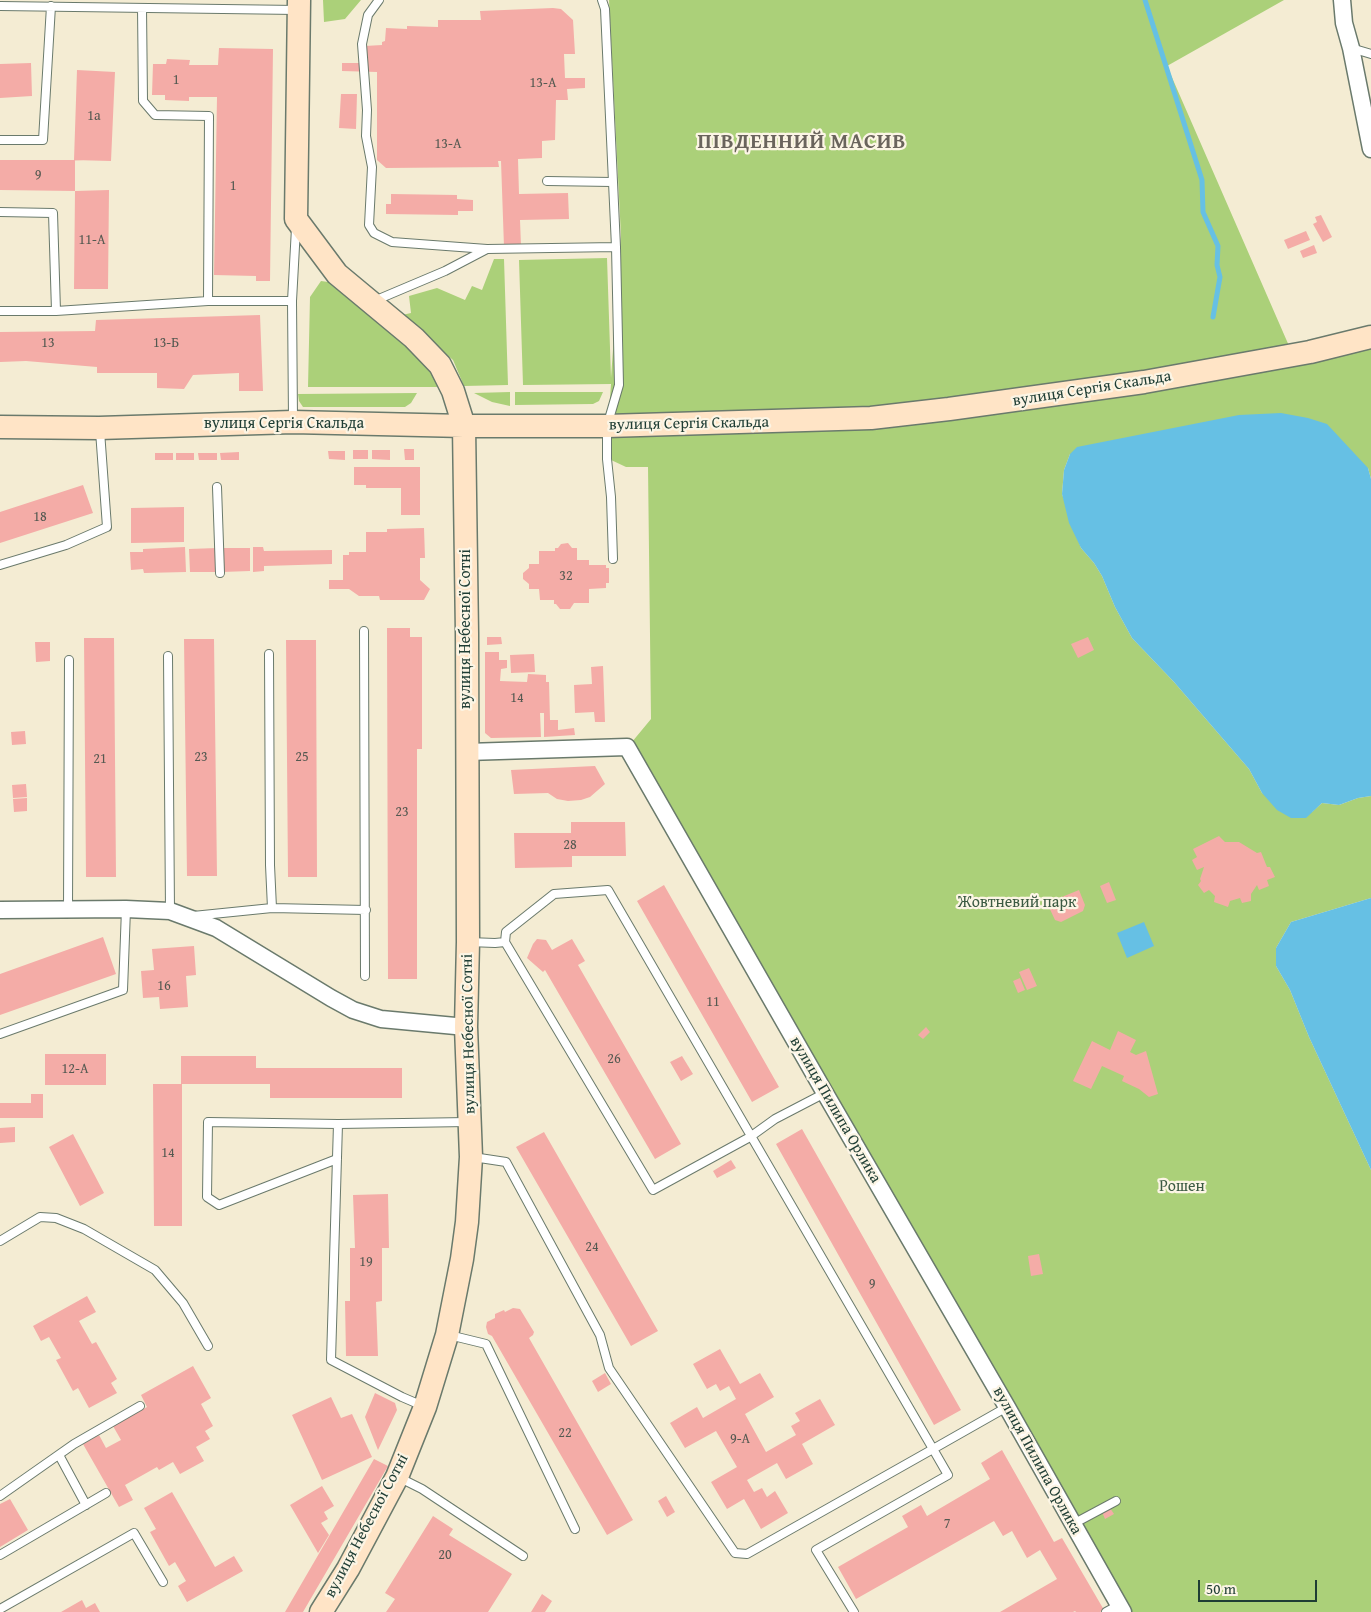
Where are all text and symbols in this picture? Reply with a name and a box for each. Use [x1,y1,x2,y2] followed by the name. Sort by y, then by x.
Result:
[173,72,179,88] house number: 1
[530,75,556,91] house number: 13-А
[87,108,101,124] house number: 1а
[696,130,908,156] district label: ПІВДЕННИЙ МАСИВ
[435,136,461,152] house number: 13-А
[35,167,41,183] house number: 9
[230,178,236,194] house number: 1
[79,232,105,248] house number: 11-А
[41,335,55,351] house number: 13
[153,335,179,351] house number: 13-Б
[1011,367,1173,411] street label: вулиця Сергія Скальда
[609,413,769,435] street label: вулиця Сергія Скальда
[204,414,364,434] street label: вулиця Сергія Скальда
[33,509,47,525] house number: 18
[456,549,476,709] street label: вулиця Небесної Сотні
[559,568,573,584] house number: 32
[510,690,524,706] house number: 14
[194,749,208,765] house number: 23
[295,749,309,765] house number: 25
[93,751,107,767] house number: 21
[395,804,409,820] house number: 23
[563,837,577,853] house number: 28
[958,893,1076,913] park label: Жовтневий парк
[458,954,480,1114] street label: вулиця Небесної Сотні
[157,978,171,994] house number: 16
[706,994,720,1010] house number: 11
[785,1033,885,1187] street label: вулиця Пилипа Орлика
[607,1051,621,1067] house number: 26
[62,1061,88,1077] house number: 12-А
[161,1145,175,1161] house number: 14
[1159,1177,1205,1197] park label: Рошен
[585,1239,599,1255] house number: 24
[359,1254,373,1270] house number: 19
[869,1276,875,1292] house number: 9
[988,1384,1086,1538] street label: вулиця Пилипа Орлика
[558,1425,572,1441] house number: 22
[730,1431,750,1447] house number: 9-А
[321,1451,413,1601] street label: вулиця Небесної Сотні
[944,1516,950,1532] house number: 7
[438,1547,452,1563] house number: 20
[1201,1570,1320,1602] scale bar
[1206,1578,1236,1599] text: 50 m

